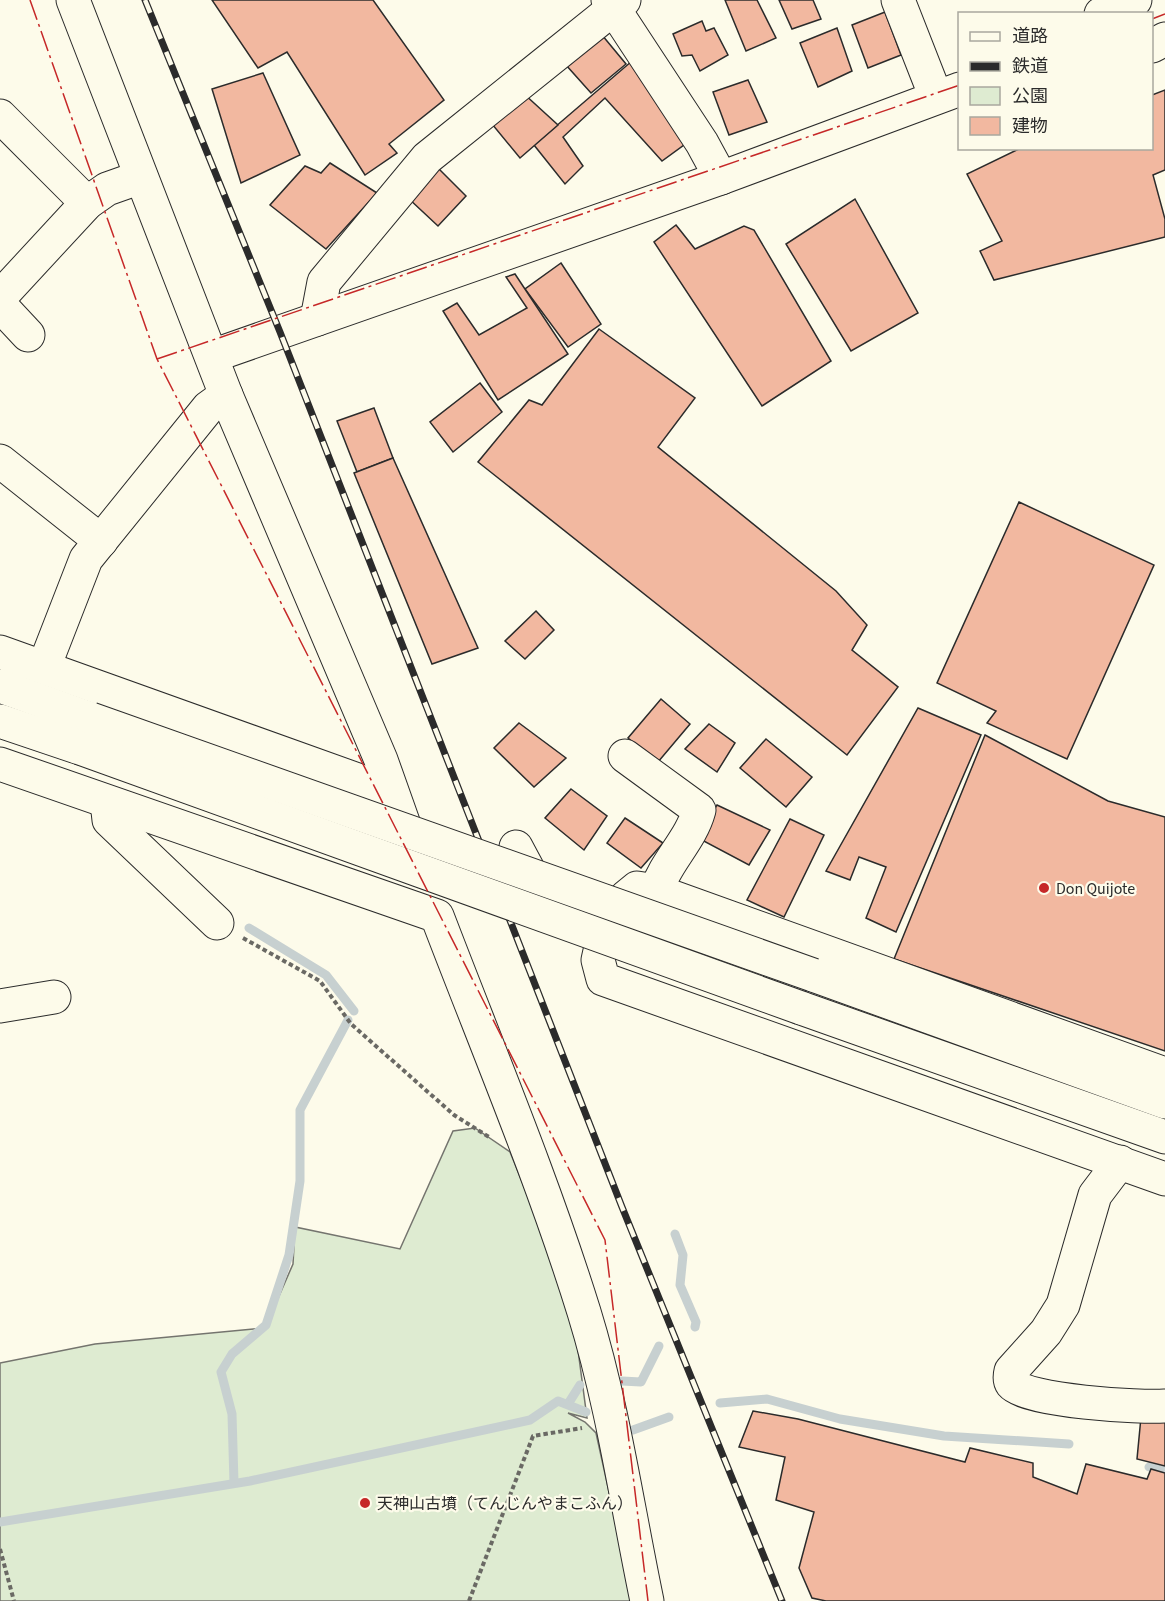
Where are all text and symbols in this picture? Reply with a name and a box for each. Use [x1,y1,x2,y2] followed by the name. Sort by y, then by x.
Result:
[958,12,1153,150] legend
[1012,24,1048,49] text: 道路
[1012,54,1048,79] text: 鉄道
[1012,84,1048,109] text: 公園
[1012,114,1048,139] text: 建物
[1056,878,1135,900] place label: Don Quijote
[1037,881,1051,895] marker: Don Quijote
[377,1493,633,1515] place label: 天神山古墳（てんじんやまこふん）
[358,1496,372,1510] marker: 天神山古墳（てんじんやまこふん）

